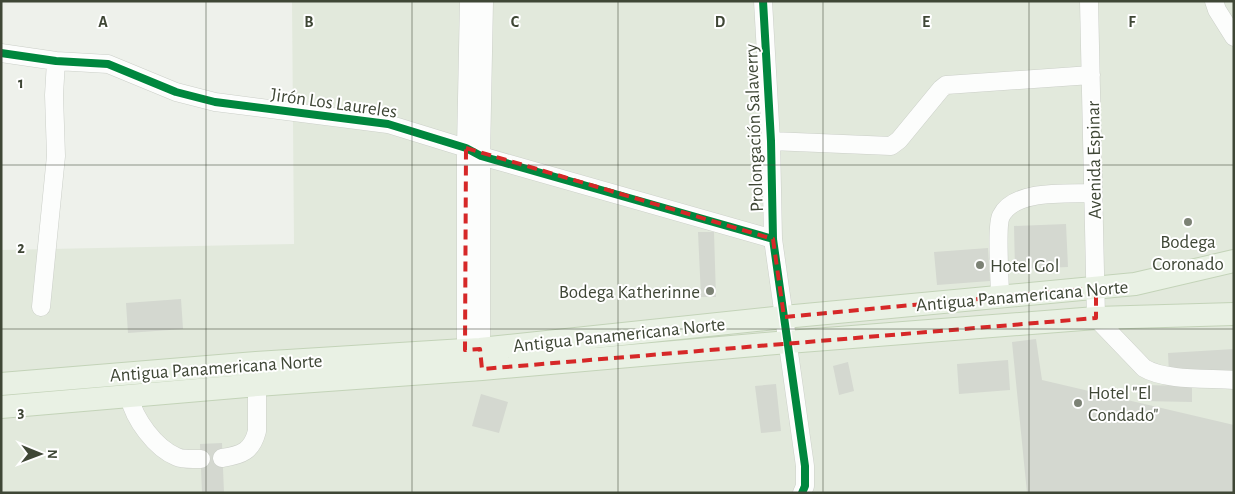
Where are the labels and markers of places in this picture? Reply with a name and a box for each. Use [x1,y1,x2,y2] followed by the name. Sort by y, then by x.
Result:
[1182,216,1194,228] marker: Bodega Coronado
[1152,233,1224,274] place label: Bodega Coronado
[990,257,1059,276] place label: Hotel Gol
[974,259,986,271] marker: Hotel Gol
[559,283,700,302] place label: Bodega Katherinne
[704,285,716,297] marker: Bodega Katherinne
[1088,384,1159,425] place label: Hotel "El Condado"
[1072,397,1084,409] marker: Hotel "El Condado"

